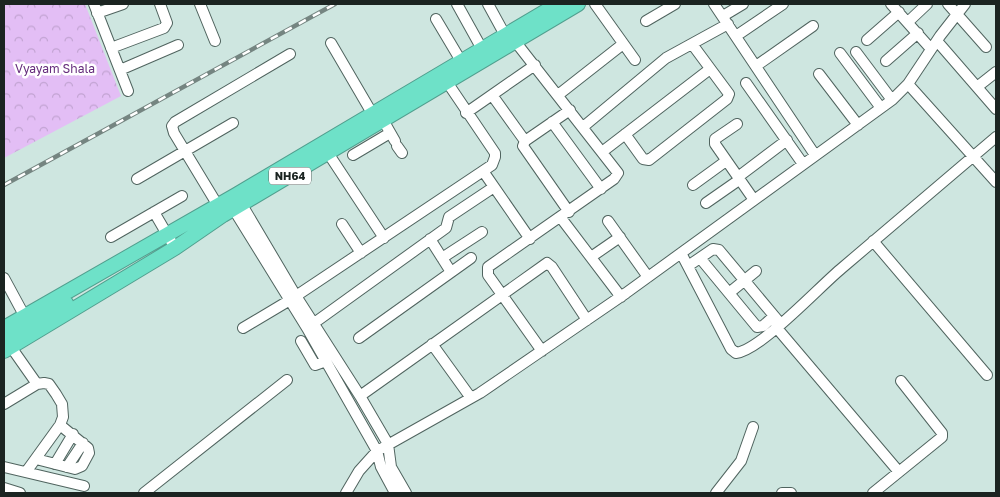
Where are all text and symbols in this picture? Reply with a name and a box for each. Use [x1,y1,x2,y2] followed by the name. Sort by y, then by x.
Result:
[15,61,95,76] park label: Vyayam Shala
[269,168,311,185] road number: NH64

